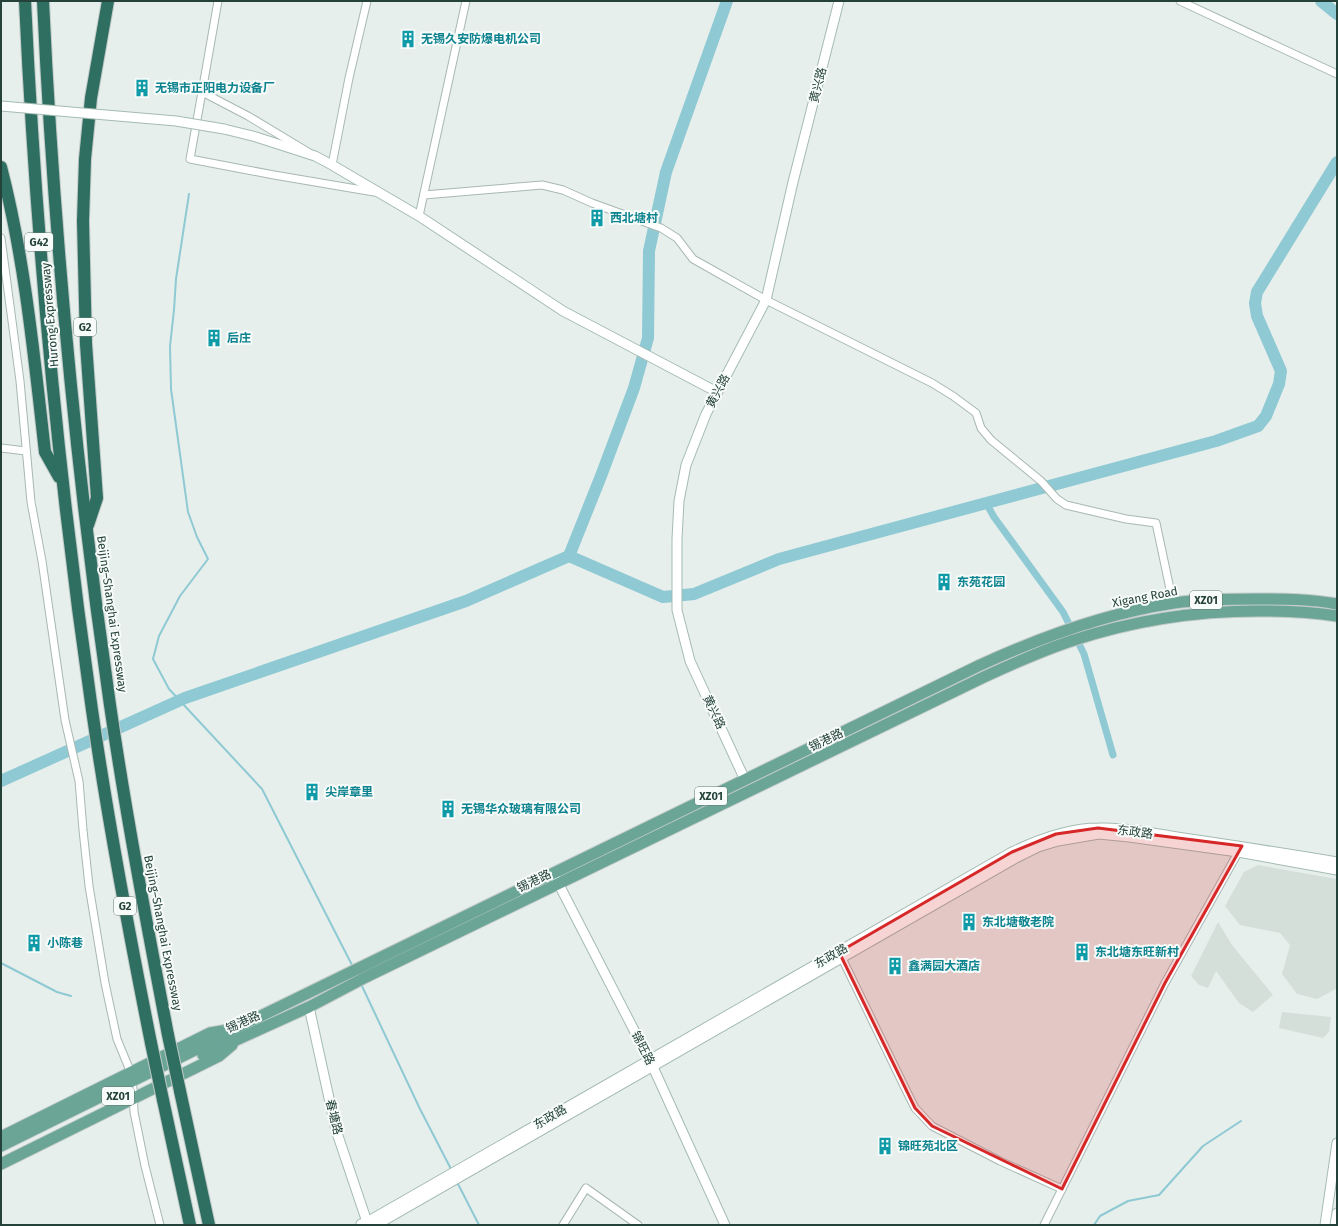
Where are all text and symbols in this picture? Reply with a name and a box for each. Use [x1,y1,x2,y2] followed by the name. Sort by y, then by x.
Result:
[398,29,418,49] building icon: 无锡久安防爆电机公司
[421,32,541,46] place label: 无锡久安防爆电机公司
[807,66,829,104] street label: 黄兴路
[132,78,152,98] building icon: 无锡市正阳电力设备厂
[155,81,275,95] place label: 无锡市正阳电力设备厂
[587,208,607,228] building icon: 西北塘村
[610,211,658,225] place label: 西北塘村
[25,233,53,251] road number: G42
[38,262,62,368] street label: Hurong Expressway
[74,318,96,336] road number: G2
[204,328,224,348] building icon: 后庄
[227,331,251,345] place label: 后庄
[703,372,733,410] street label: 黄兴路
[94,535,130,693] street label: Beijing–Shanghai Expressway
[934,572,954,592] building icon: 东苑花园
[957,575,1005,589] place label: 东苑花园
[1111,584,1179,610] street label: Xigang Road
[1190,591,1222,609] road number: XZ01
[700,693,728,731] street label: 黄兴路
[807,726,845,754] street label: 锡港路
[302,782,322,802] building icon: 尖岸章里
[325,785,373,799] place label: 尖岸章里
[695,787,727,805] road number: XZ01
[438,799,458,819] building icon: 无锡华众玻璃有限公司
[461,802,581,816] place label: 无锡华众玻璃有限公司
[1116,823,1154,841] street label: 东政路
[141,854,185,1012] street label: Beijing–Shanghai Expressway
[515,867,553,895] street label: 锡港路
[114,897,136,915] road number: G2
[959,912,979,932] building icon: 东北塘敬老院
[982,915,1054,929] place label: 东北塘敬老院
[24,933,44,953] building icon: 小陈巷
[47,936,83,950] place label: 小陈巷
[812,941,850,971] street label: 东政路
[1072,942,1092,962] building icon: 东北塘东旺新村
[1095,945,1179,959] place label: 东北塘东旺新村
[885,956,905,976] building icon: 鑫满园大酒店
[908,959,980,973] place label: 鑫满园大酒店
[224,1008,262,1036] street label: 锡港路
[629,1029,657,1067] street label: 锦旺路
[102,1087,134,1105] road number: XZ01
[323,1098,345,1136] street label: 春塘路
[531,1102,569,1132] street label: 东政路
[875,1136,895,1156] building icon: 锦旺苑北区
[898,1139,958,1153] place label: 锦旺苑北区

